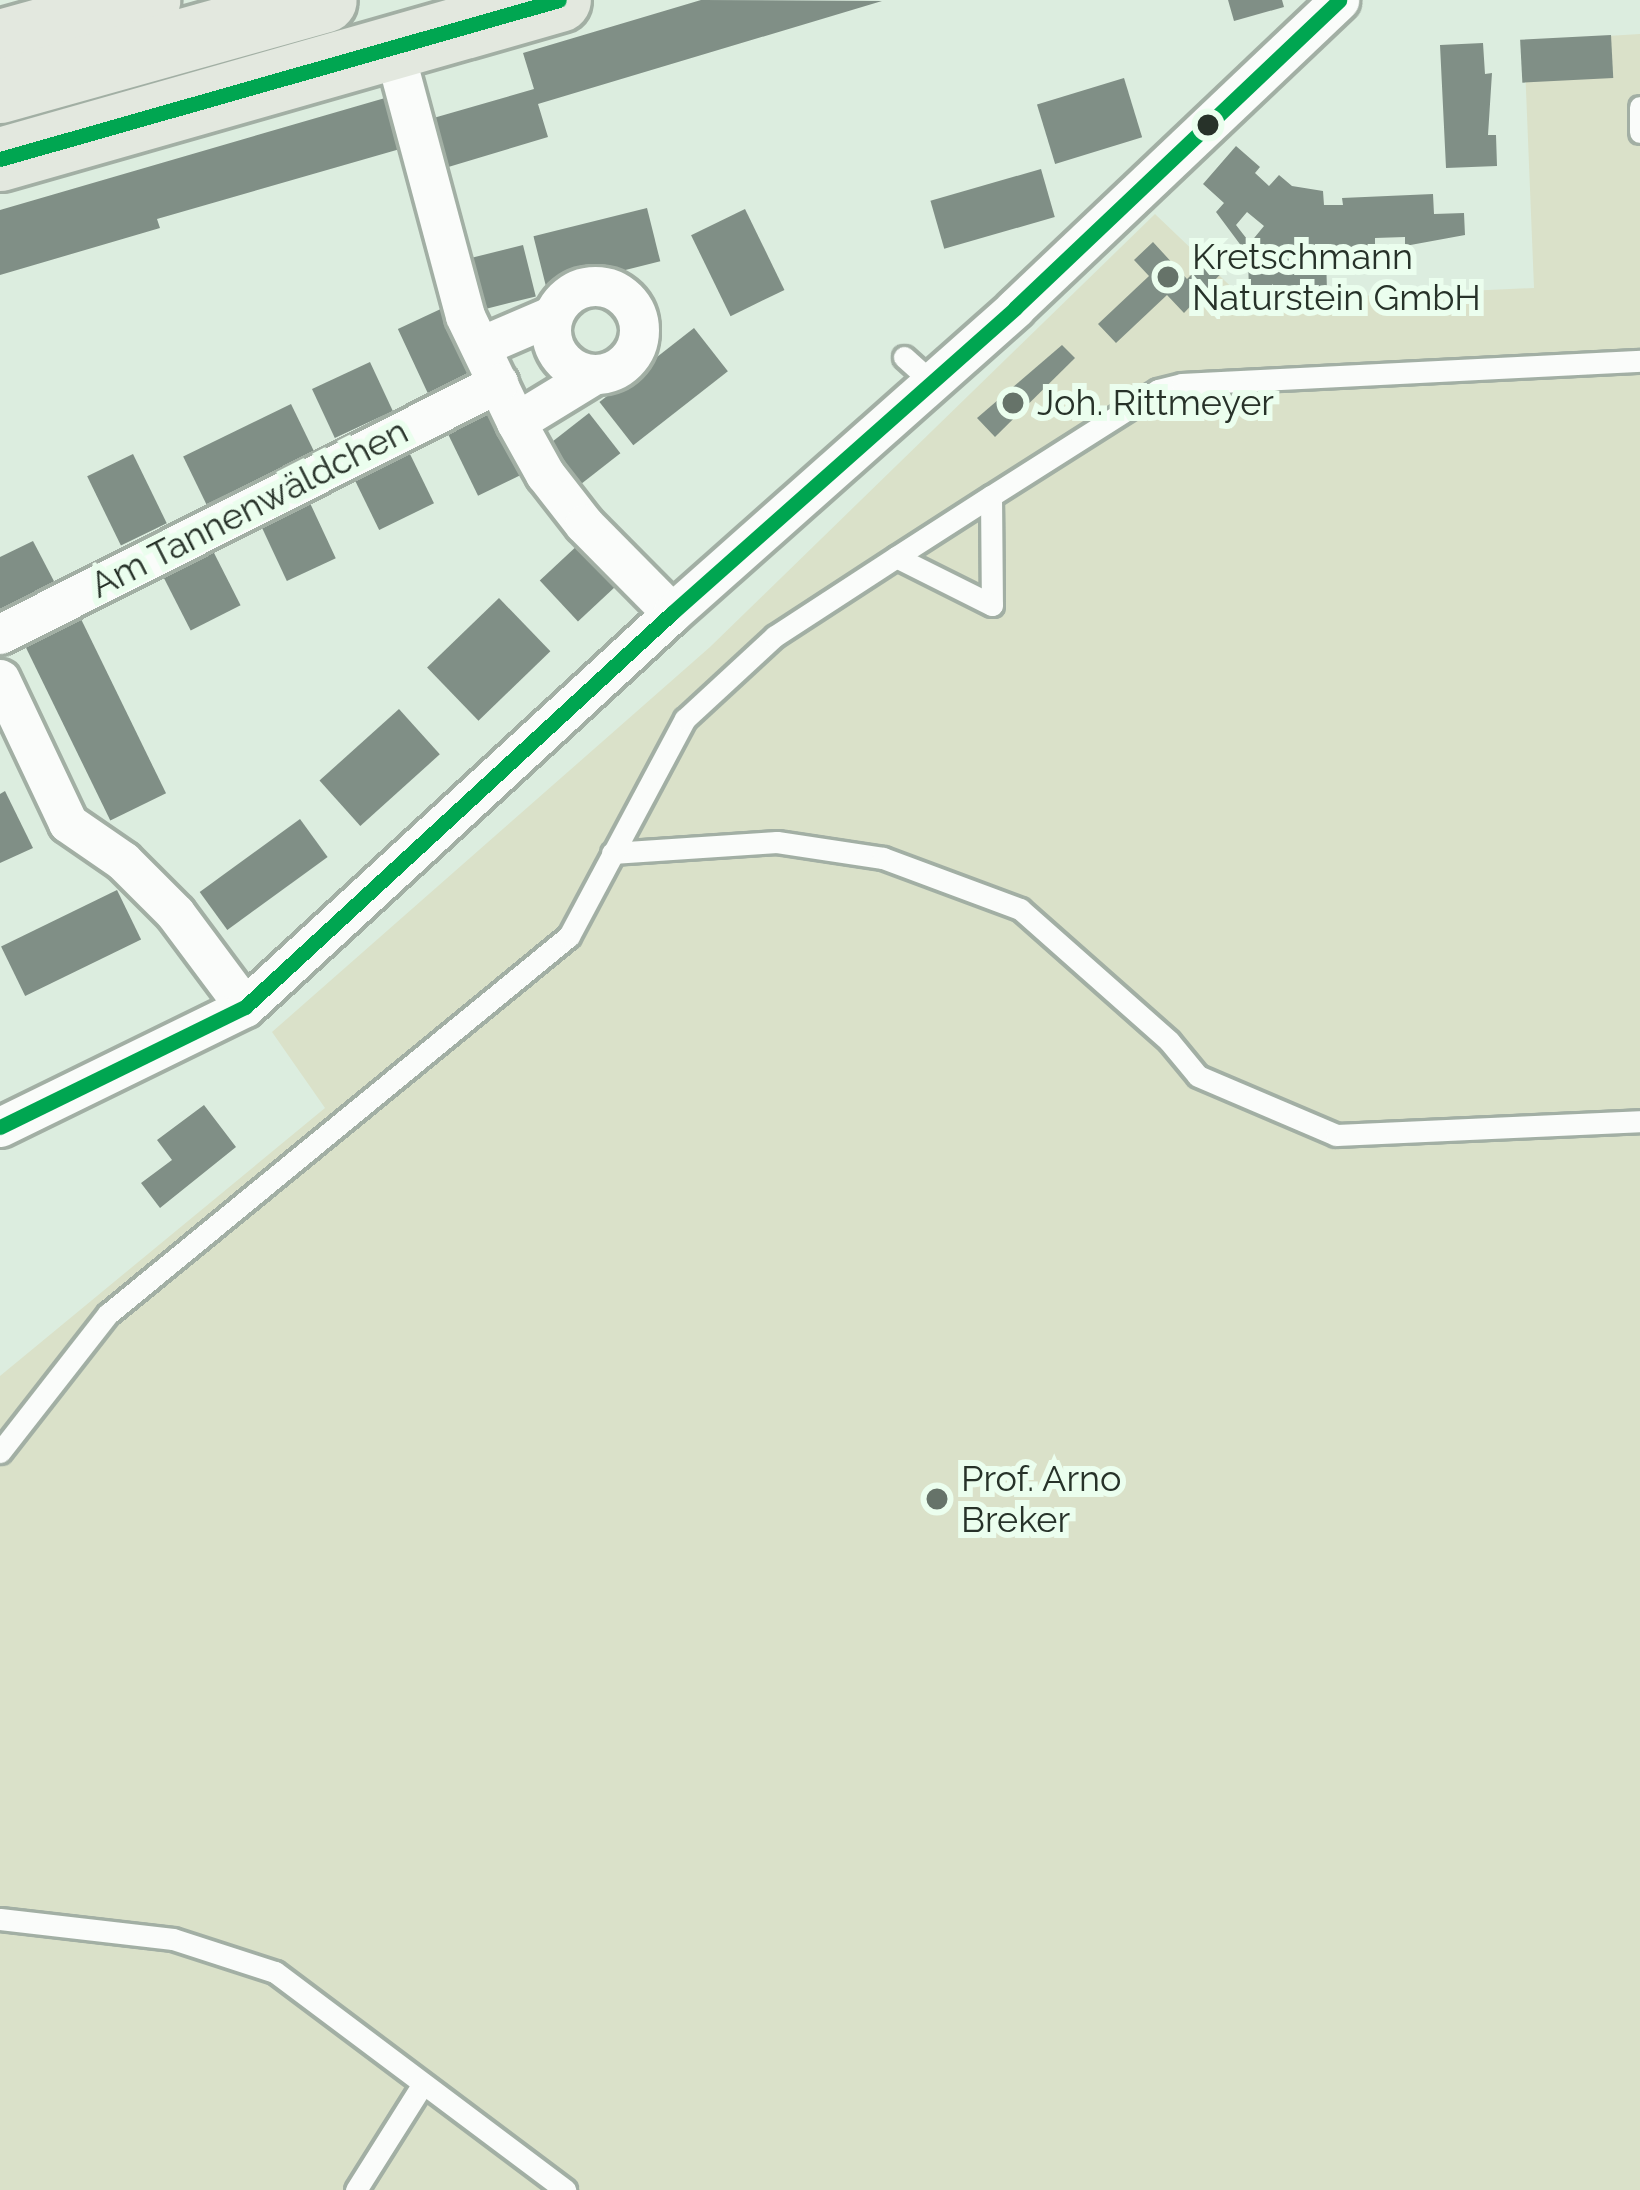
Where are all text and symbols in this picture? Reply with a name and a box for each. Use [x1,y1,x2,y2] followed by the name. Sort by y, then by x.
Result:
[1197,114,1219,136] unlabelled marker
[1192,234,1481,319] place label: Kretschmann Naturstein GmbH
[1155,264,1181,290] marker: Kretschmann Naturstein GmbH
[1037,381,1274,425] place label: Joh. Rittmeyer
[1000,390,1026,416] marker: Joh. Rittmeyer
[83,409,415,607] street label: Am Tannenwäldchen
[961,1456,1123,1541] place label: Prof. Arno Breker
[924,1486,950,1512] marker: Prof. Arno Breker

